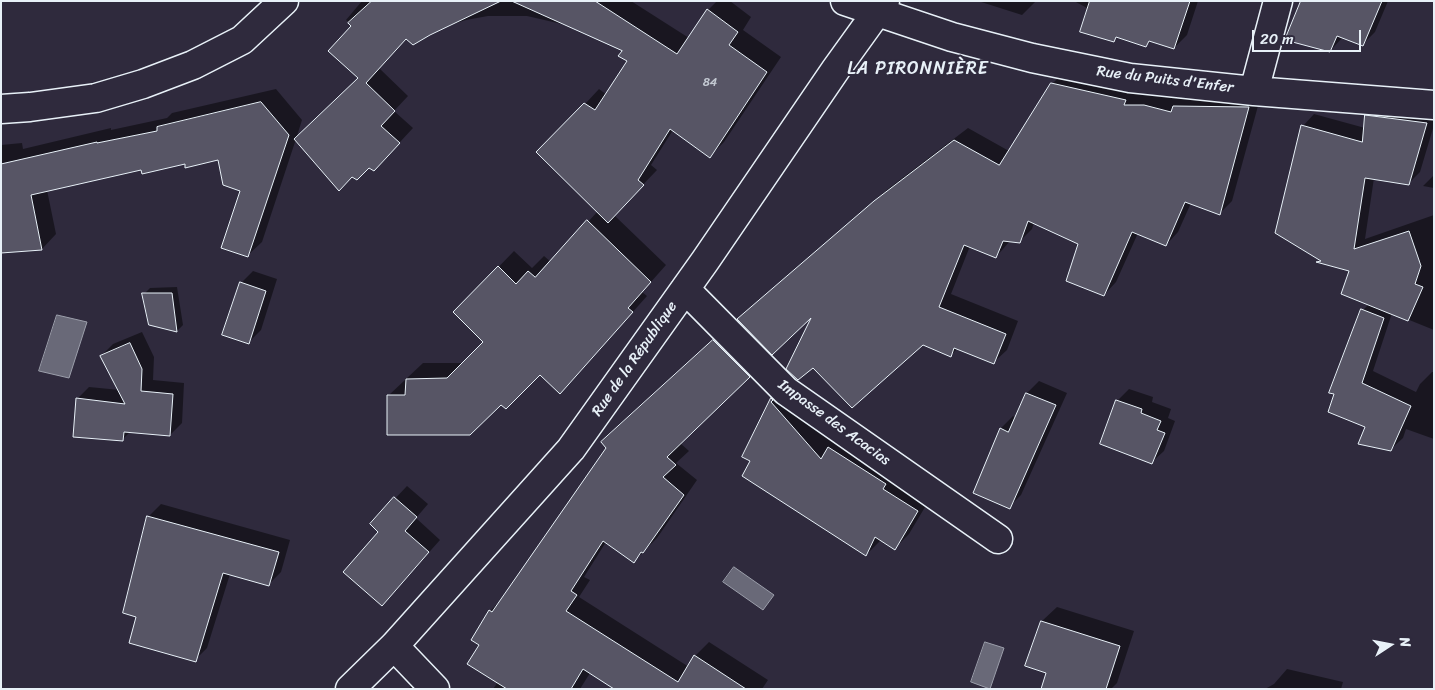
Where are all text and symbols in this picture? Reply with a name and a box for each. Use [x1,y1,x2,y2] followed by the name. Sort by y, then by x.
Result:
[1255,20,1364,52] scale bar
[1260,26,1294,52] text: 20 m
[846,58,990,80] district label: LA PIRONNIÈRE
[1096,63,1234,97] street label: Rue du Puits d'Enfer
[703,76,717,90] house number: 84
[589,298,681,420] street label: Rue de la République
[774,376,894,470] street label: Impasse des Acacias
[1365,620,1415,670] north arrow
[1392,635,1418,649] text: N

